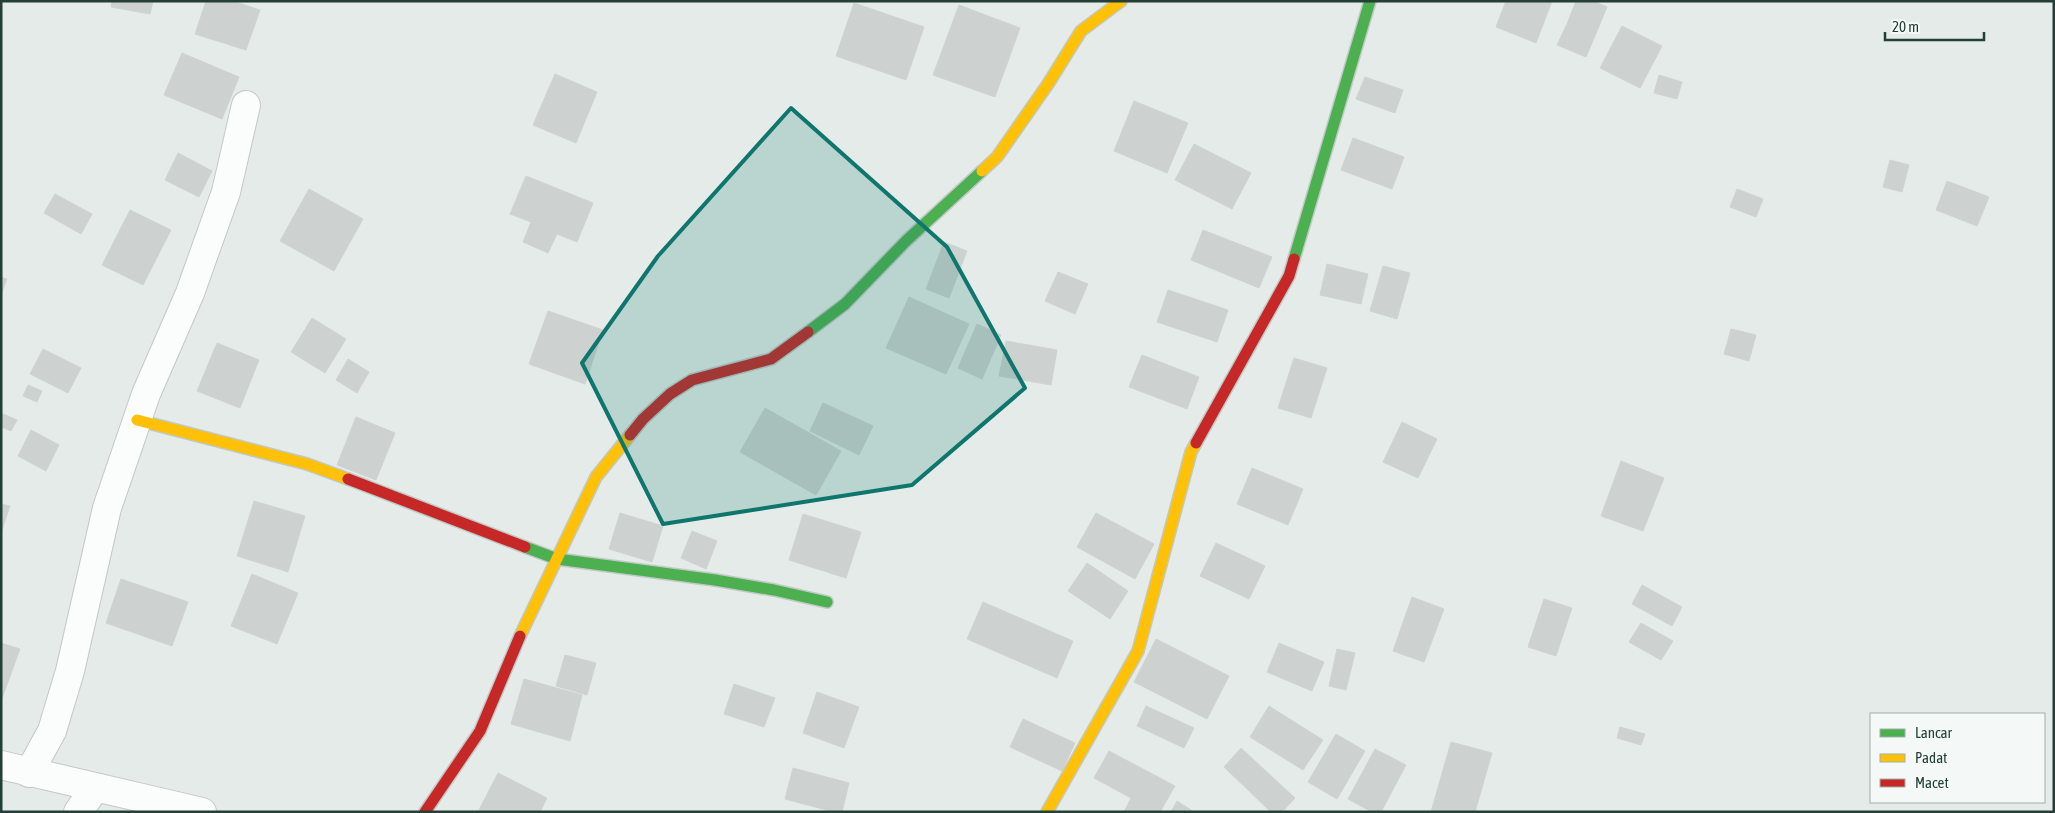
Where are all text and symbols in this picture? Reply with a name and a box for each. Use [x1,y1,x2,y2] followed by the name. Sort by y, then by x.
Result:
[1885,10,1984,42] scale bar
[1892,18,1919,35] text: 20 m
[1870,713,2045,803] legend
[1915,724,1953,741] text: Lancar
[1915,749,1947,766] text: Padat
[1915,774,1949,791] text: Macet

